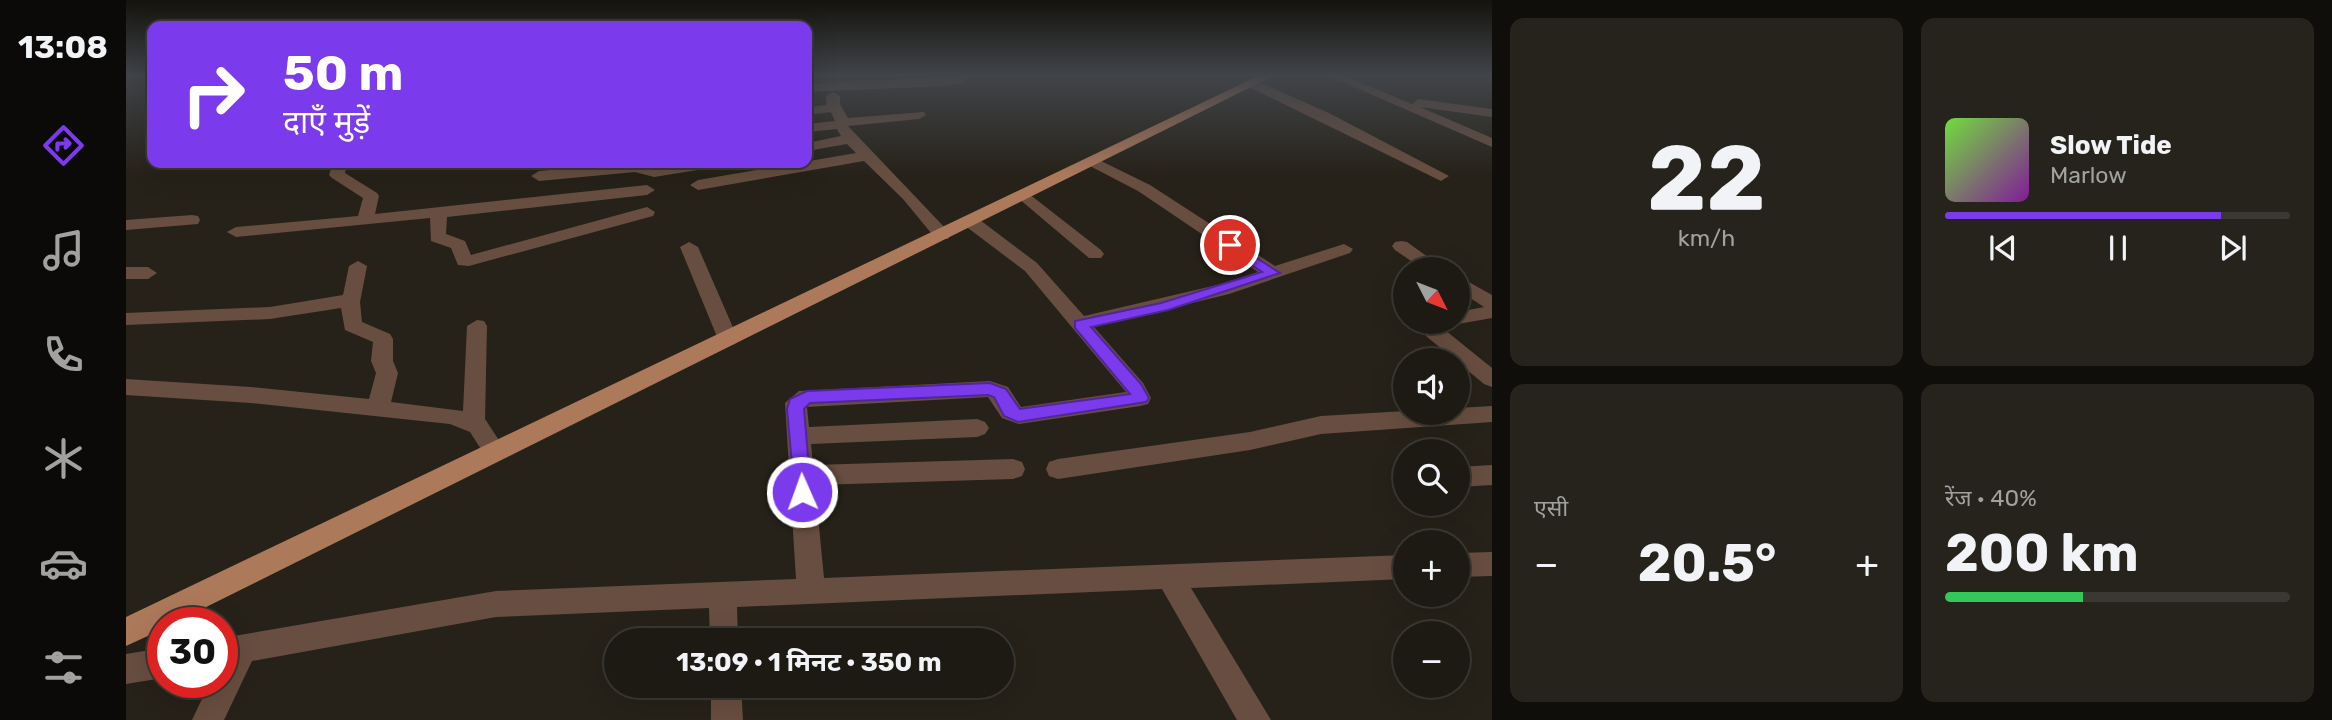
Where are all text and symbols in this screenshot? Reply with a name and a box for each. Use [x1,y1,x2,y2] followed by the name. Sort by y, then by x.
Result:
[18,28,108,66] text: 13:08
[283,44,403,102] text: 50 m
[168,49,259,140] icon: right
[283,103,370,141] text: दाएँ मुड़ें
[39,121,88,170] icon: directions
[1647,124,1766,232] text: 22
[2050,130,2172,161] text: Slow Tide
[2050,161,2127,189] text: Marlow
[1200,215,1260,275] pin
[1678,224,1735,252] text: km/h
[39,226,88,275] icon: music
[1211,226,1249,264] icon: arrive
[1984,229,2022,267] icon: previous
[2099,229,2137,267] icon: pause
[2214,229,2252,267] icon: next
[1393,257,1470,334] north arrow
[1393,257,1470,698] map controls
[39,330,88,379] icon: phone
[1393,348,1470,425] button: sound
[39,434,88,483] icon: climate
[1393,439,1470,516] button: search
[765,455,839,529] position arrow
[1945,484,2037,512] text: रेंज · 40%
[1534,494,1568,522] text: एसी
[1945,522,2139,584] text: 200 km
[1393,530,1470,607] button: +
[1638,532,1776,594] text: 20.5°
[39,539,88,588] icon: car
[1534,541,1559,587] text: −
[1855,541,1879,587] text: +
[147,607,238,698] speed limit sign: 30
[1393,621,1470,698] button: −
[39,643,88,692] icon: filters
[676,647,942,678] text: 13:09 · 1 मिनट · 350 m

